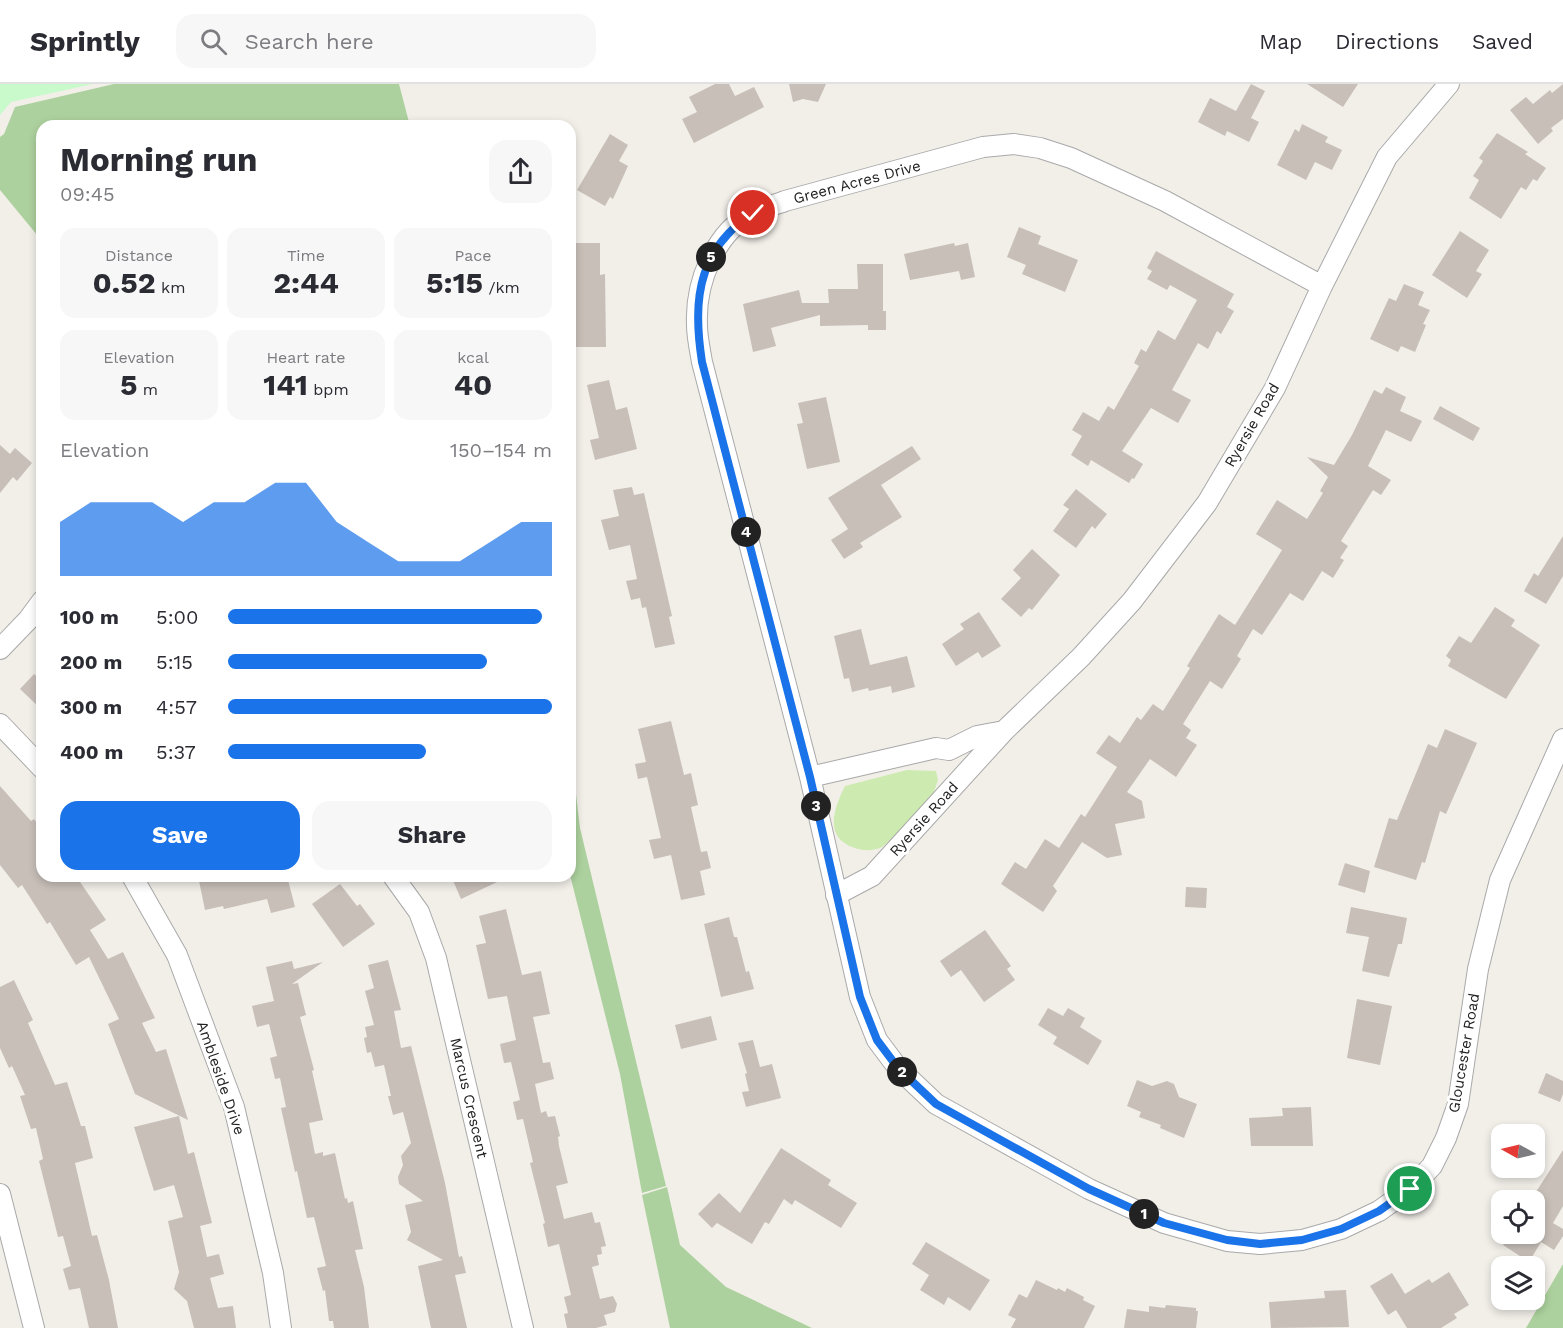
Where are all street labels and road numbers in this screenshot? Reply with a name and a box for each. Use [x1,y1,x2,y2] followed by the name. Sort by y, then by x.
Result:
[791,156,923,208] street label: Green Acres Drive
[1221,380,1283,470] street label: Ryersie Road
[886,778,962,860] street label: Ryersie Road
[1445,992,1483,1114] street label: Gloucester Road
[193,1019,249,1137] street label: Ambleside Drive
[446,1036,492,1161] street label: Marcus Crescent

